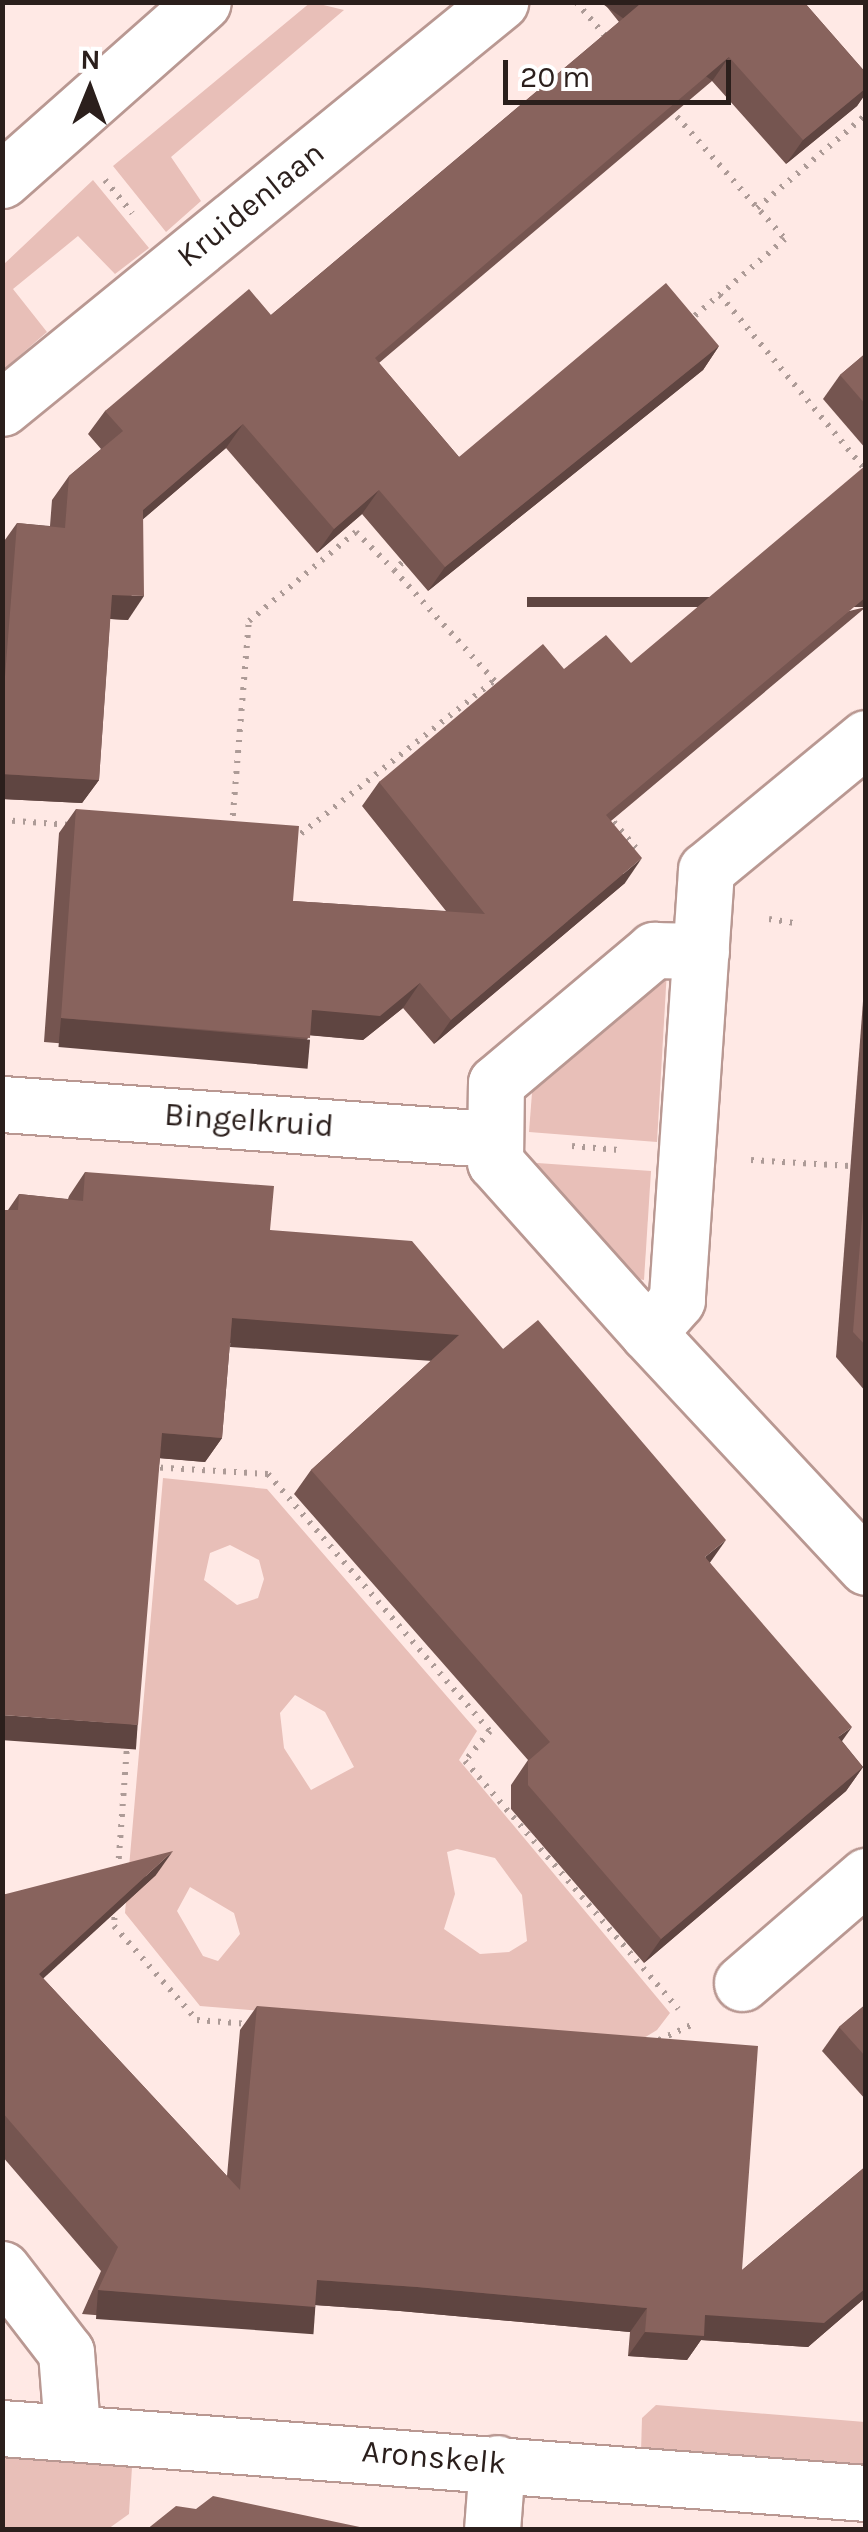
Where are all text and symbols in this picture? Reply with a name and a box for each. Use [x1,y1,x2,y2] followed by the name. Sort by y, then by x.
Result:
[40,40,140,140] north arrow
[508,40,736,102] scale bar
[80,43,101,76] text: N
[520,59,590,95] text: 20 m
[170,134,332,276] street label: Kruidenlaan
[163,1096,335,1146] street label: Bingelkruid
[360,2433,508,2483] street label: Aronskelk

